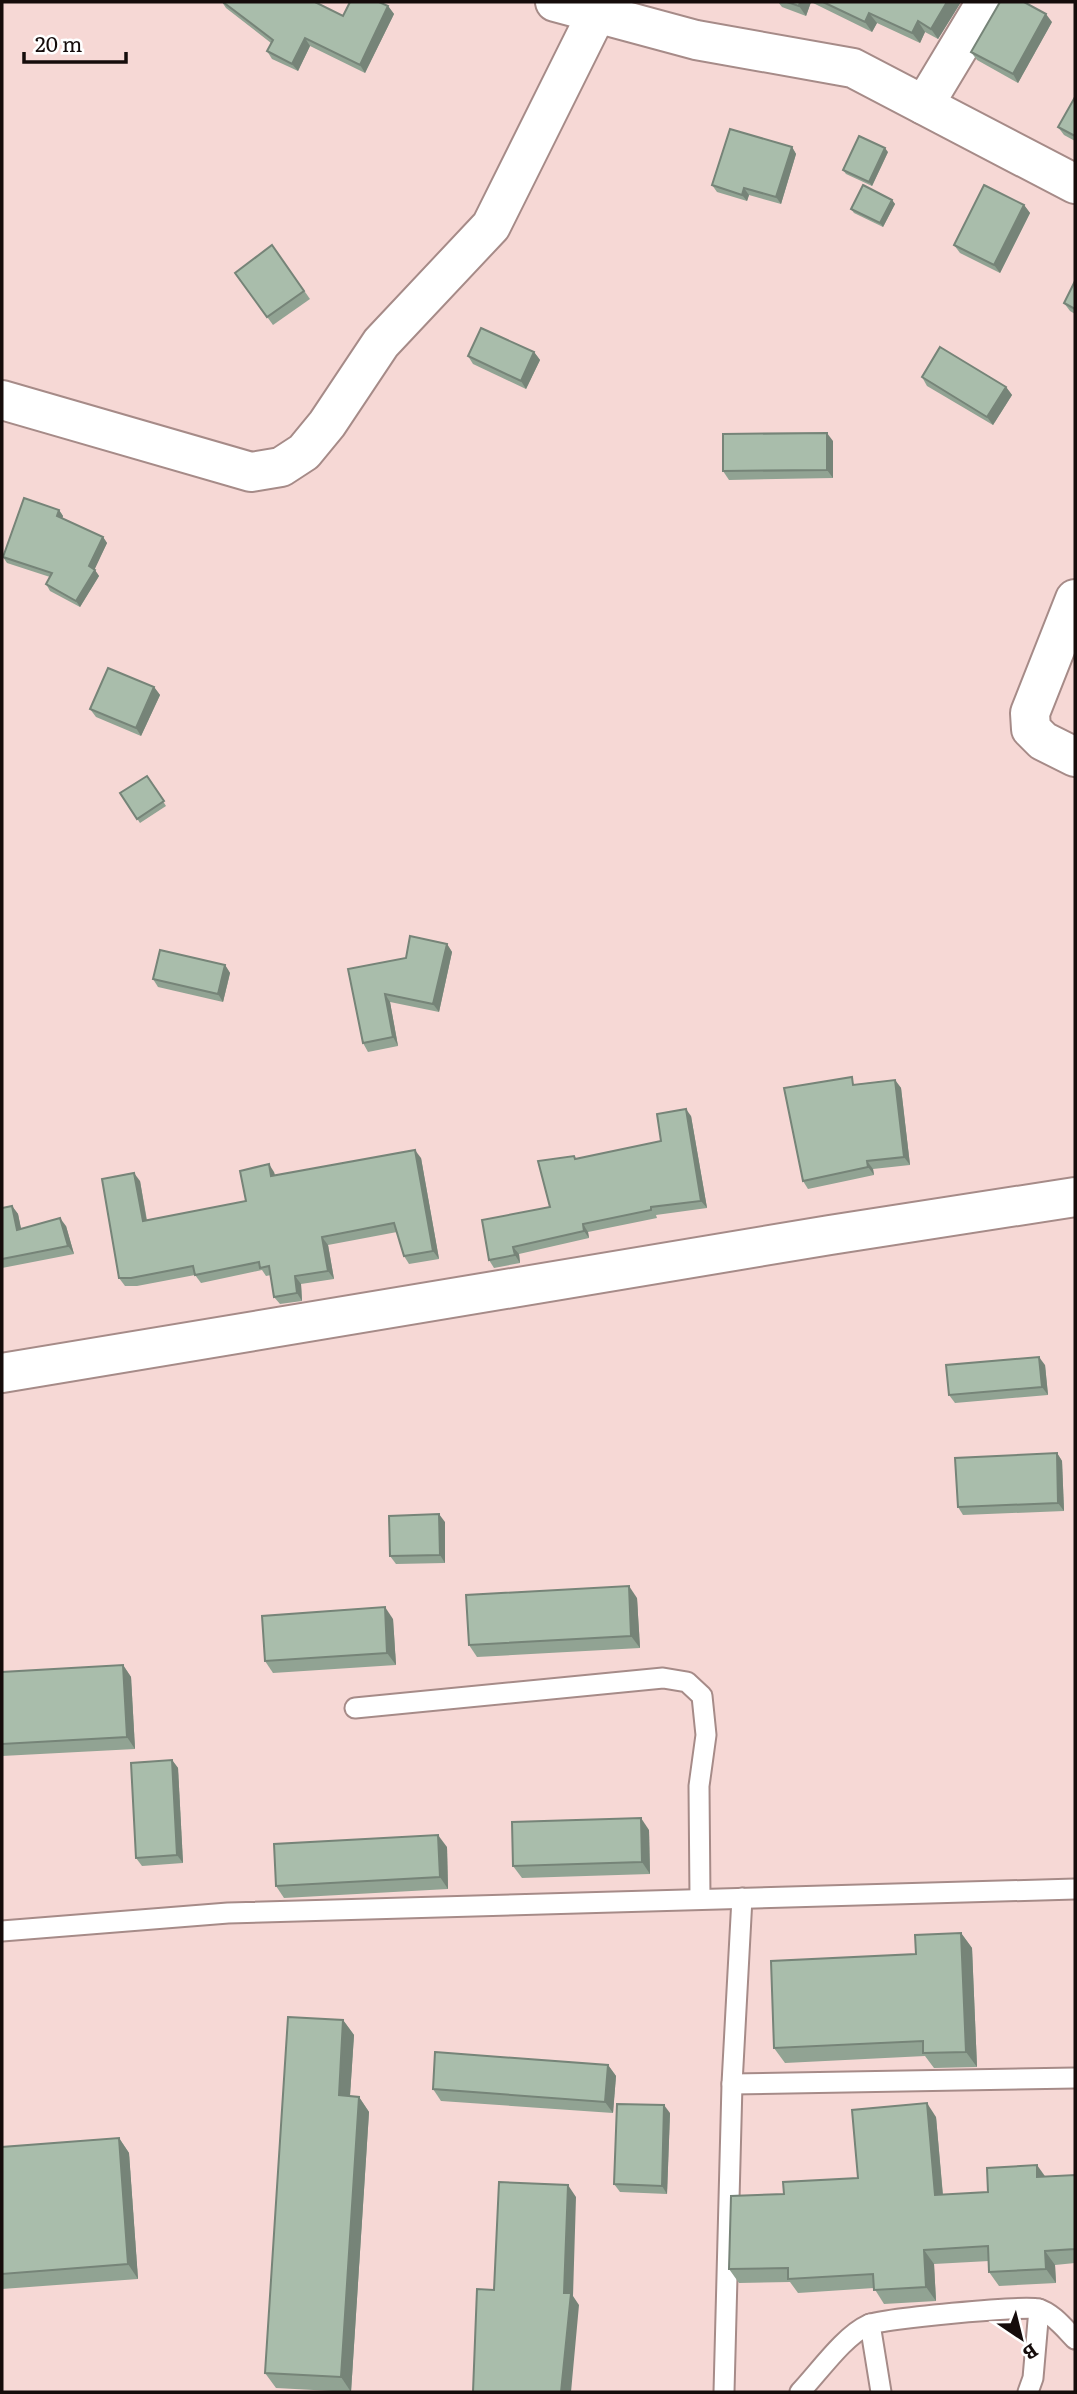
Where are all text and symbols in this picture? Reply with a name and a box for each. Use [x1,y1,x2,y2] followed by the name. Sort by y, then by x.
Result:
[24,21,126,65] scale bar
[35,27,82,58] text: 20 m
[986,2303,1056,2373] north arrow
[1018,2338,1045,2368] text: B

